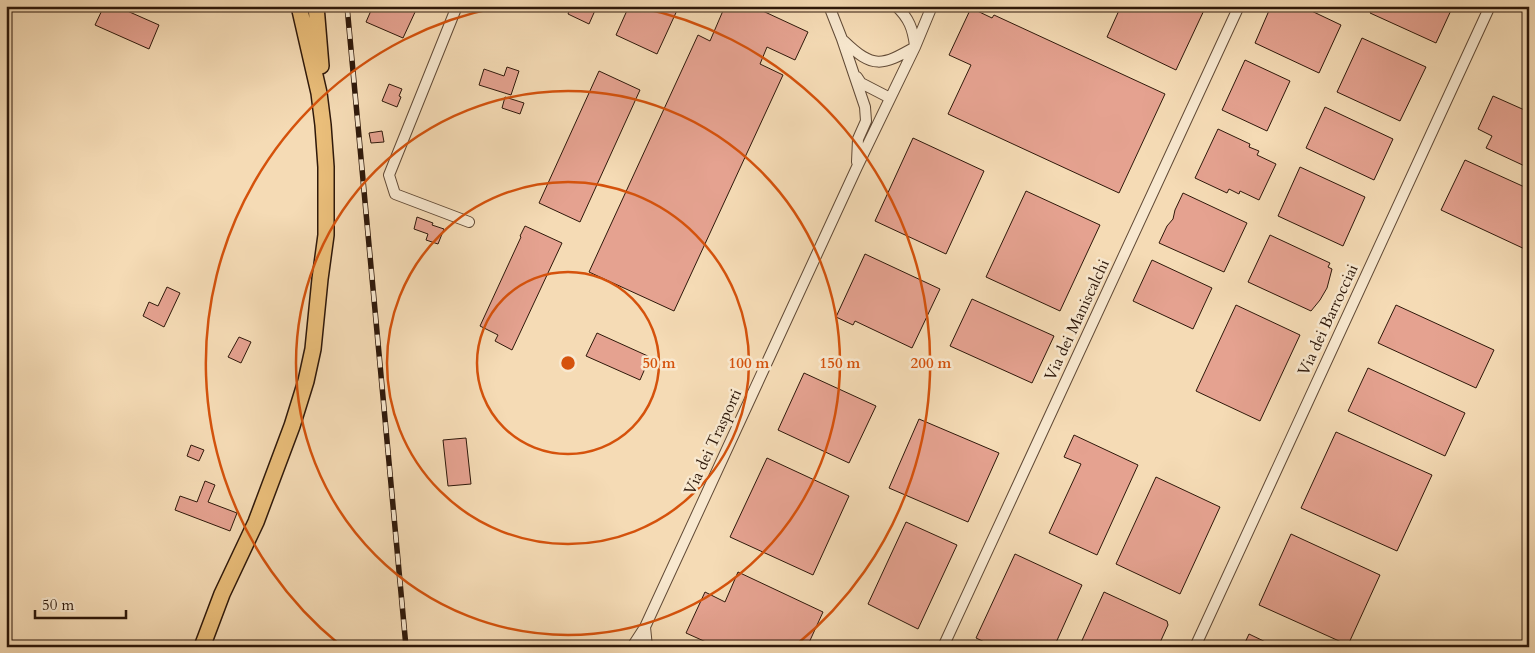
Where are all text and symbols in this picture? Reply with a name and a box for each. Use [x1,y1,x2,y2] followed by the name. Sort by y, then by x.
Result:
[1039,255,1115,384] street label: Via dei Maniscalchi
[1293,260,1364,379] street label: Via dei Barrocciai
[642,353,676,373] text: 50 m
[729,353,770,373] text: 100 m
[820,353,861,373] text: 150 m
[911,353,952,373] text: 200 m
[559,354,577,372] centre of rings
[679,385,747,499] street label: Via dei Trasporti
[35,588,126,620] scale bar
[42,595,74,615] text: 50 m

